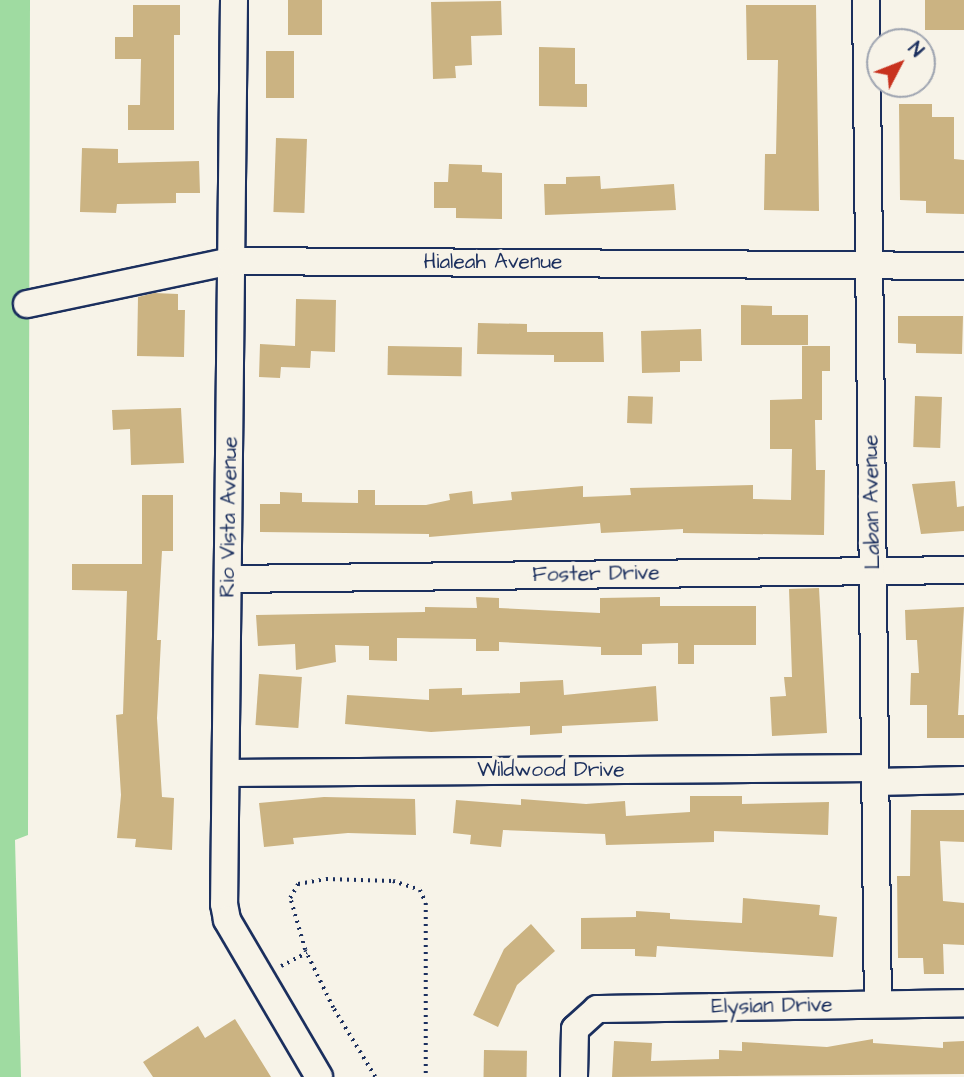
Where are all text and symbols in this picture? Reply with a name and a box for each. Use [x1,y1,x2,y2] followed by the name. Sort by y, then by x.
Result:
[866,28,936,98] north arrow
[901,36,930,63] text: N
[424,249,562,275] street label: Hialeah Avenue
[858,434,886,570] street label: Laban Avenue
[215,436,243,598] street label: Rio Vista Avenue
[532,560,660,588] street label: Foster Drive
[477,757,625,783] street label: Wildwood Drive
[711,992,833,1020] street label: Elysian Drive

